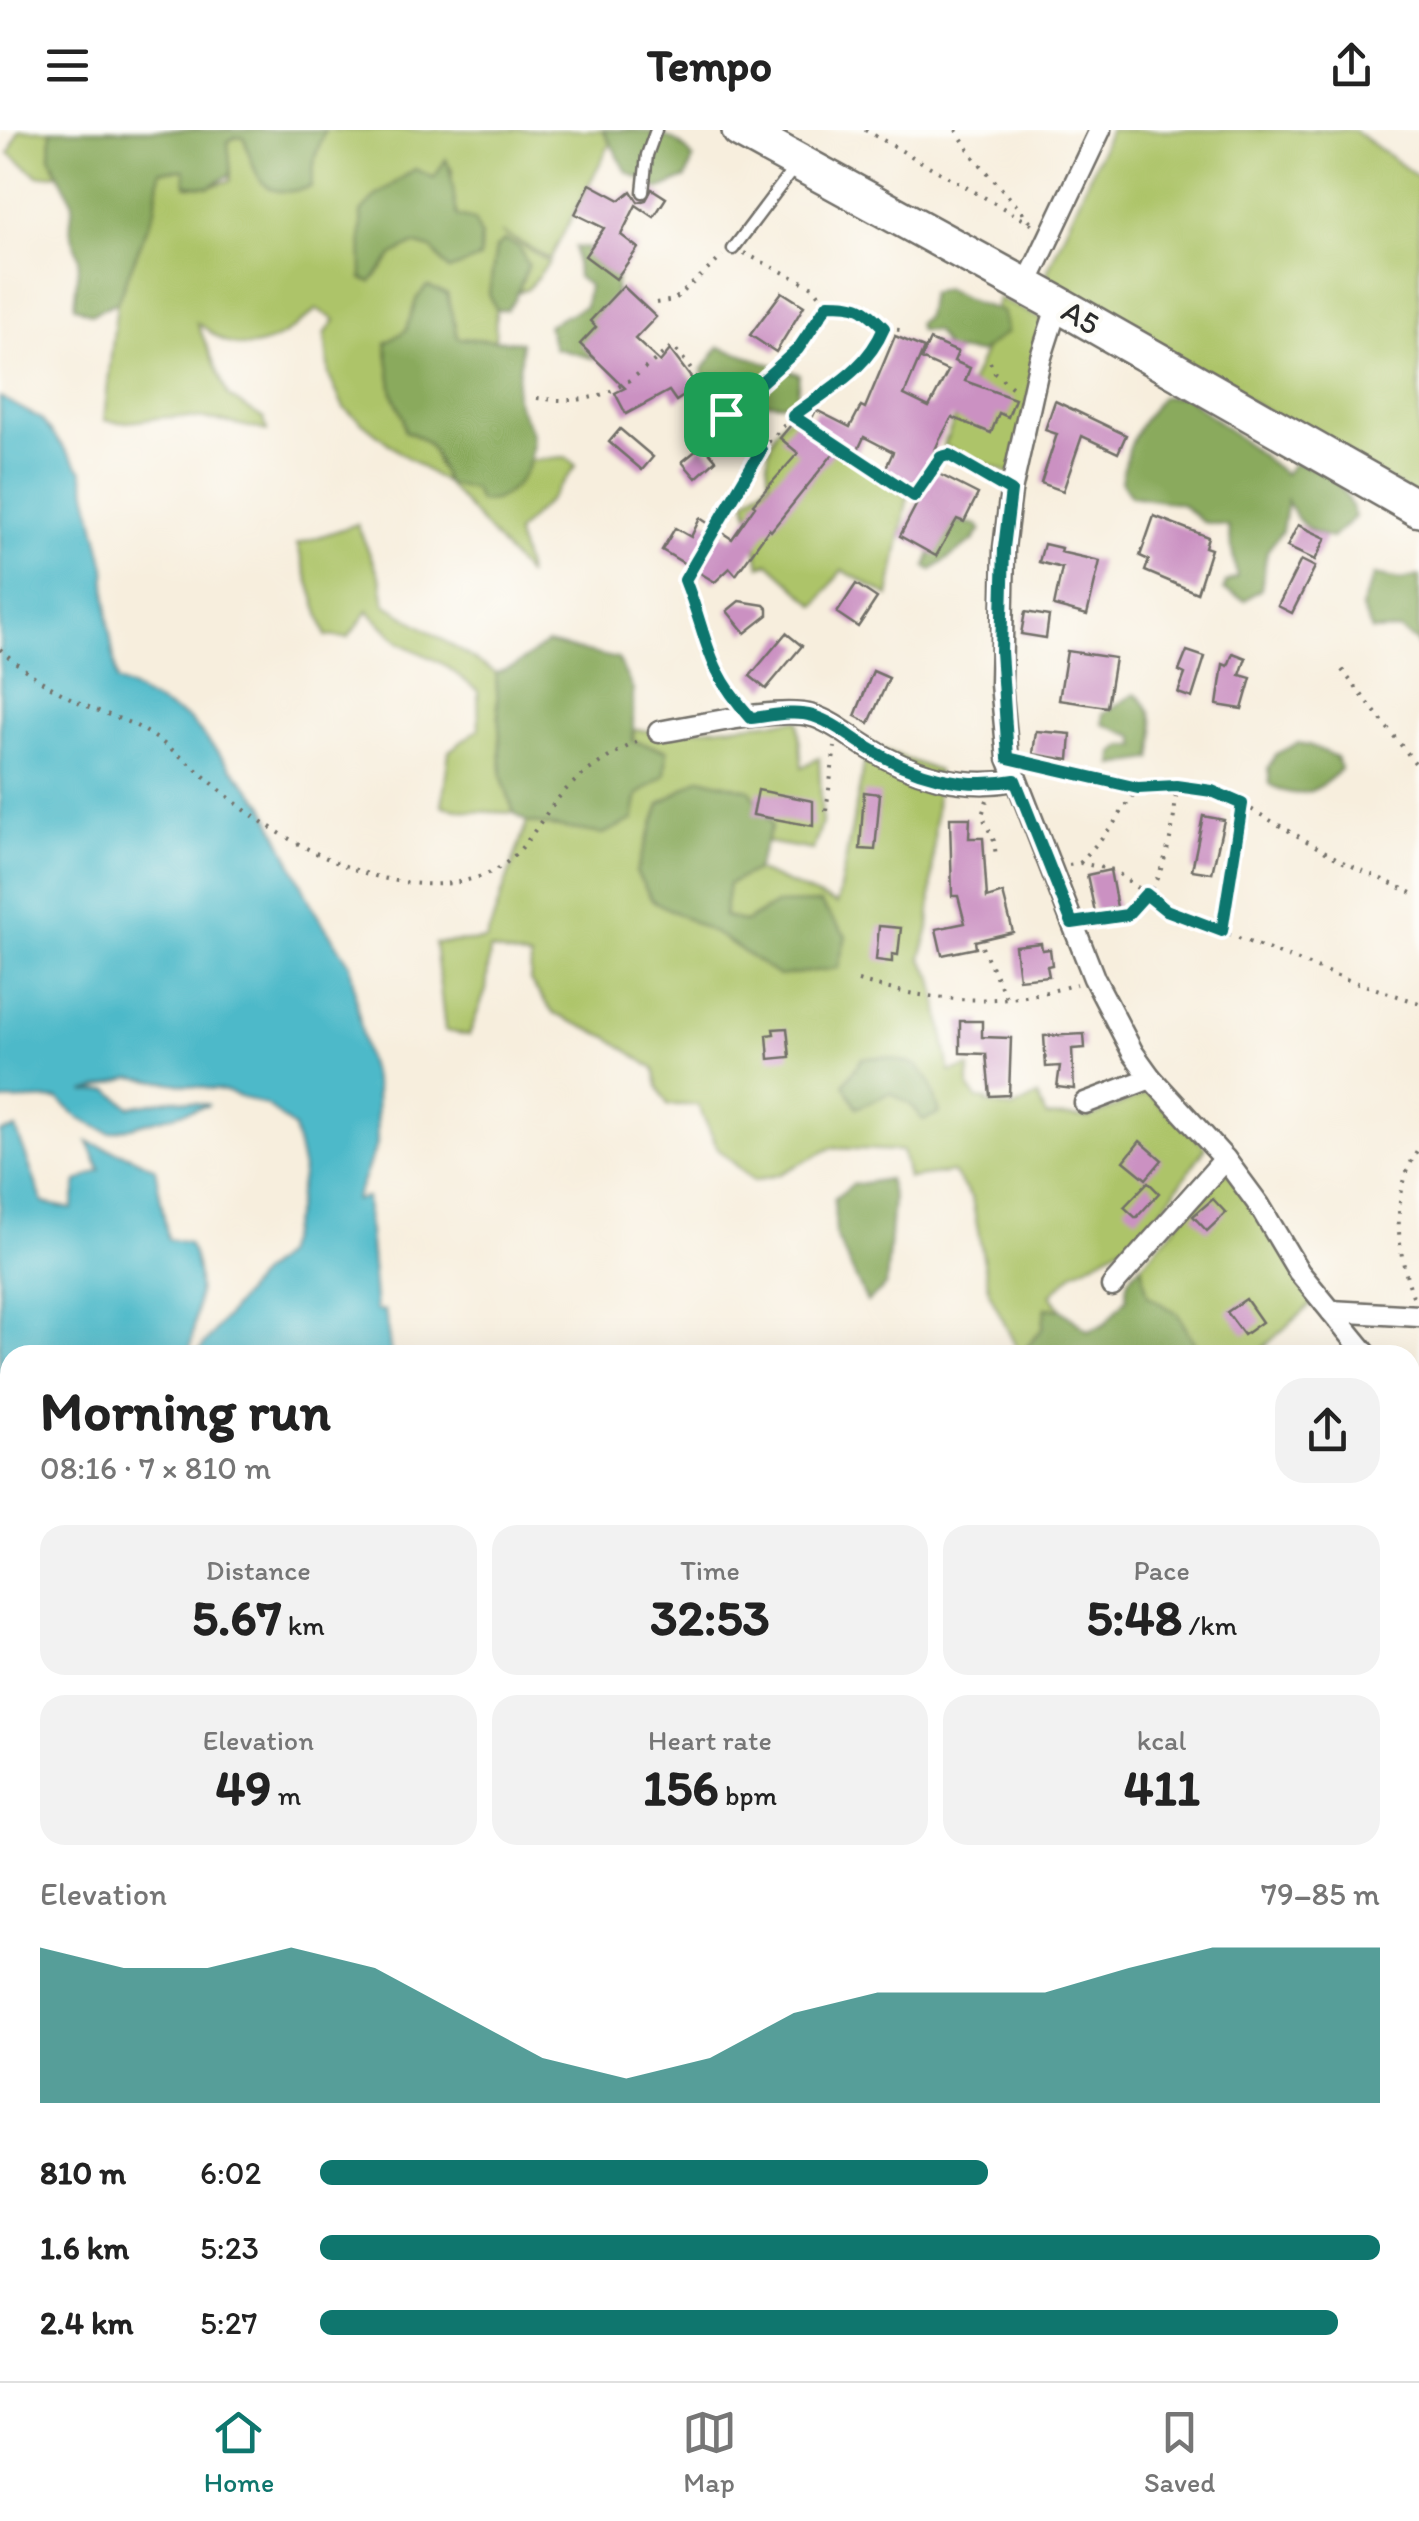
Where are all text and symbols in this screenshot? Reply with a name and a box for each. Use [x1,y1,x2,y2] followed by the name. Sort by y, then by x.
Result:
[40,38,95,93] icon: menu
[647,38,772,92] text: Tempo
[1324,38,1379,93] icon: share
[1055,291,1107,343] street label: A5
[684,372,769,457] pin
[699,387,754,442] icon: arrive
[40,1378,331,1444] text: Morning run
[1275,1378,1380,1483] button: share
[40,1449,271,1487] text: 08:16 · 7 × 810 m
[206,1553,311,1587] text: Distance
[680,1553,740,1587] text: Time
[1134,1553,1190,1587] text: Pace
[192,1587,282,1648] text: 5.67
[650,1587,770,1648] text: 32:53
[1086,1587,1182,1648] text: 5:48
[282,1608,325,1642] text: km
[1182,1608,1237,1642] text: /km
[203,1723,314,1757] text: Elevation
[648,1723,772,1757] text: Heart rate
[1137,1723,1187,1757] text: kcal
[215,1757,272,1818] text: 49
[643,1757,719,1818] text: 156
[1123,1757,1200,1818] text: 411
[272,1778,301,1812] text: m
[719,1778,777,1812] text: bpm
[40,1875,167,1913] text: Elevation
[1261,1875,1380,1913] text: 79–85 m
[40,2154,126,2192] text: 810 m
[200,2154,261,2192] text: 6:02
[40,2229,129,2267] text: 1.6 km
[200,2229,259,2267] text: 5:23
[40,2304,133,2342] text: 2.4 km
[200,2304,257,2342] text: 5:27
[204,2405,274,2499] tab: Home
[682,2405,737,2499] tab: Map
[1144,2405,1215,2499] tab: Saved

